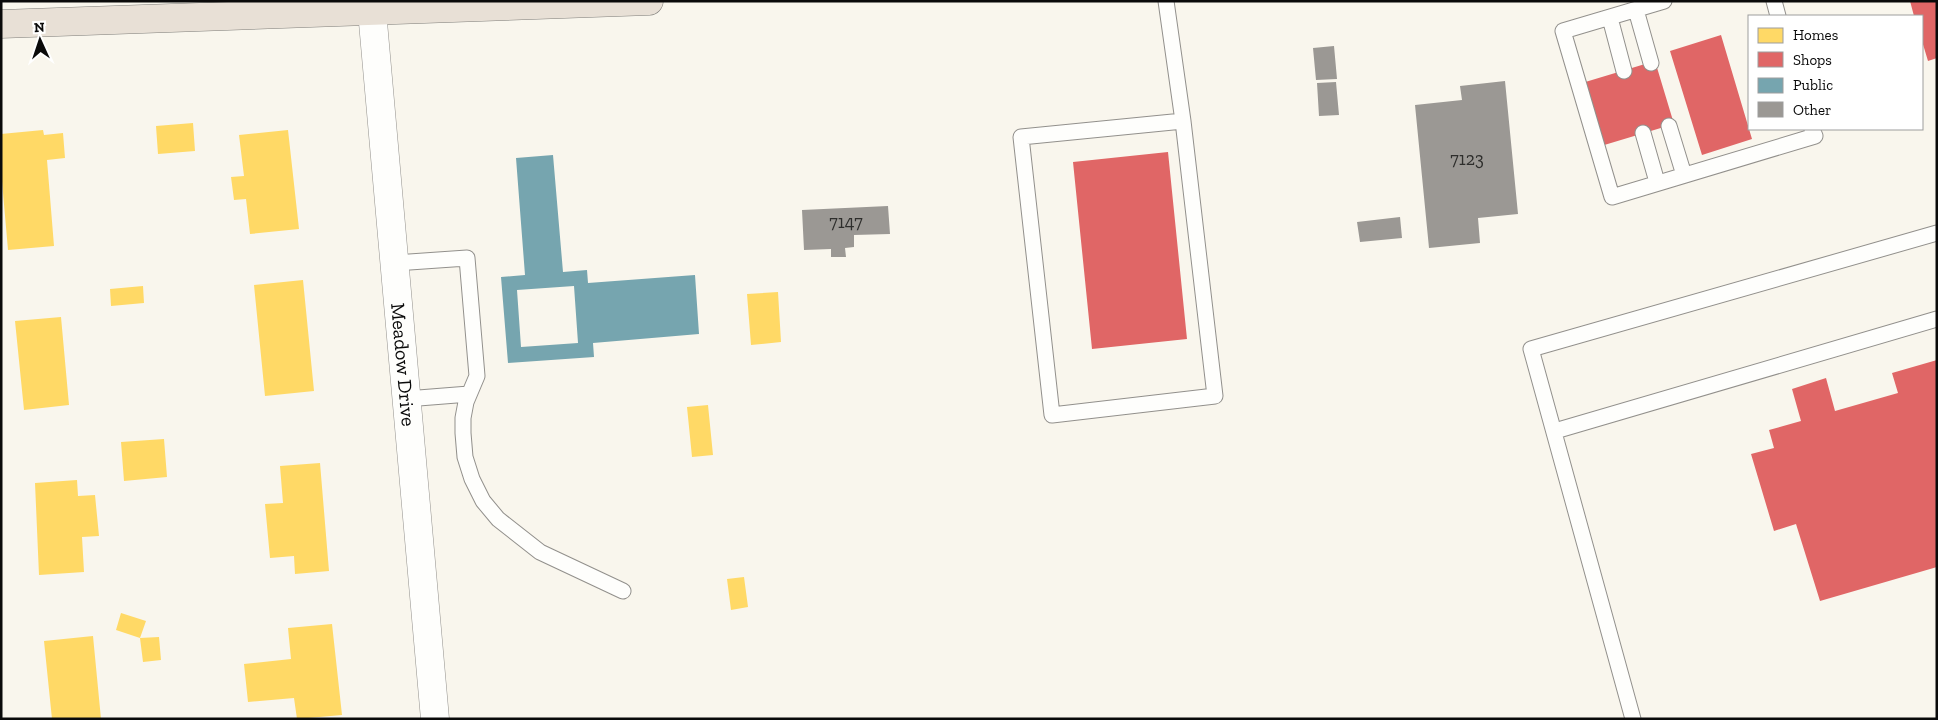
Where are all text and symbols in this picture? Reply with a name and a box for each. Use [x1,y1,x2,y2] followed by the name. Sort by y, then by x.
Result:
[15,15,65,65] north arrow
[1748,15,1923,130] legend
[34,19,45,36] text: N
[1793,26,1838,44] text: Homes
[1793,51,1832,69] text: Shops
[1793,76,1833,94] text: Public
[1793,101,1831,119] text: Other
[1450,148,1484,170] house number: 7123
[829,211,863,233] house number: 7147
[386,302,421,427] street label: Meadow Drive

